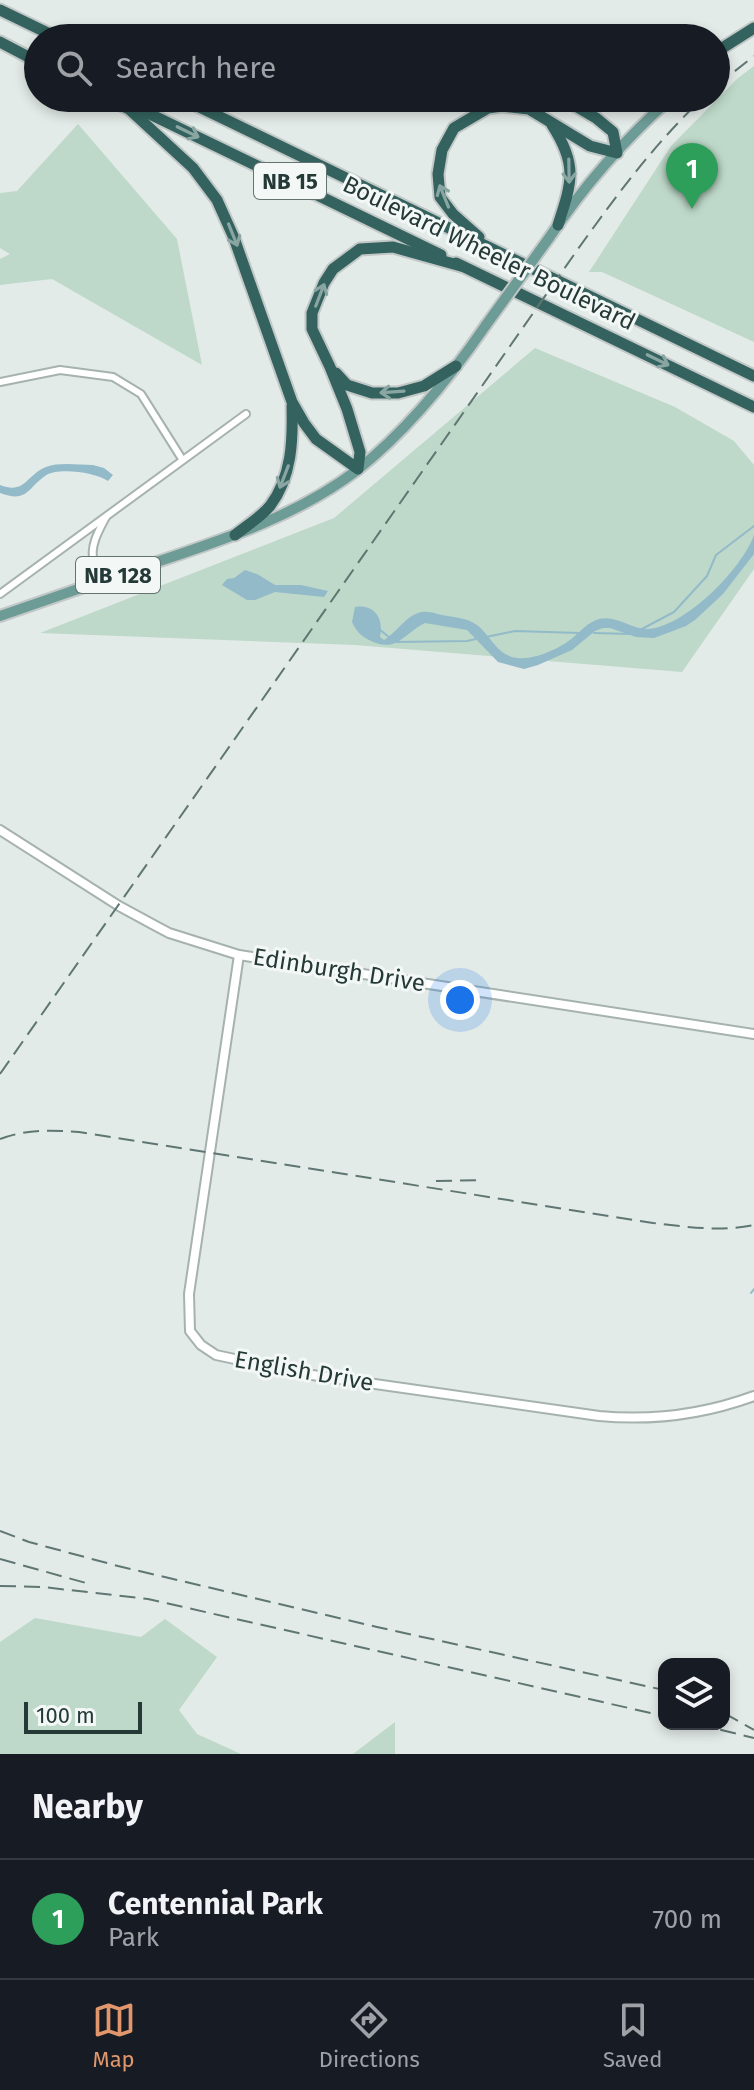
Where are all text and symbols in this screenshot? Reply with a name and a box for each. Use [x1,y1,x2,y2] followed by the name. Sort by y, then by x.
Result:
[24,24,730,112] search box
[52,46,96,90] icon: search
[116,50,276,86] text: Search here
[176,125,200,140] one-way arrow
[666,143,718,209] pin: 1
[561,158,577,184] one-way arrow
[254,163,326,199] road number: NB 15
[338,170,640,336] street label: Boulevard Wheeler Boulevard
[436,185,450,209] one-way arrow
[226,222,241,247] one-way arrow
[314,283,328,308] one-way arrow
[645,353,669,369] one-way arrow
[379,385,406,400] one-way arrow
[276,464,290,489] one-way arrow
[76,557,160,593] road number: NB 128
[251,943,427,997] street label: Edinburgh Drive
[440,980,480,1020] your location
[232,1345,376,1397] street label: English Drive
[658,1658,730,1730] map controls
[658,1658,730,1730] button: layers
[24,1698,142,1734] scale bar
[36,1702,95,1729] text: 100 m
[32,1786,143,1827] text: Nearby
[108,1886,323,1922] text: Centennial Park
[52,1904,64,1935] text: 1
[653,1904,722,1935] text: 700 m
[108,1922,159,1953] text: Park
[92,1998,136,2073] tab: Map
[319,1998,420,2073] tab: Directions
[603,1998,662,2073] tab: Saved

